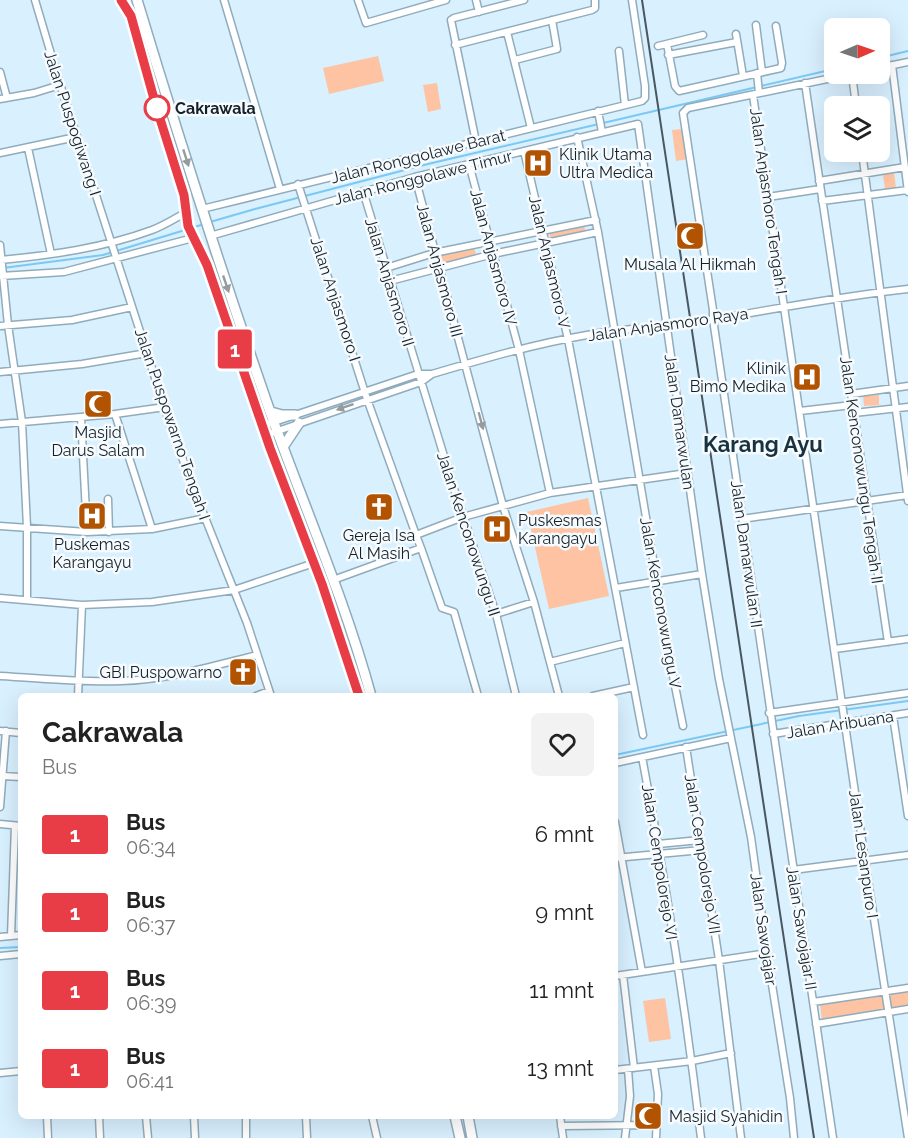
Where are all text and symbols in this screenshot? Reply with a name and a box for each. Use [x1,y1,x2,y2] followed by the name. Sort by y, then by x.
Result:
[824,18,890,84] north arrow
[824,18,890,162] map controls
[40,48,105,198] street label: Jalan Puspogiwang I
[144,95,170,121] marker: Cakrawala
[824,96,890,162] button: layers
[175,99,256,118] place label: Cakrawala
[746,107,791,295] street label: Jalan Anjasmoro Tengah I
[329,125,508,187] street label: Jalan Ronggolawe Barat
[559,145,653,182] place label: Klinik Utama Ultra Medica
[332,146,514,209] street label: Jalan Ronggolawe Timur
[522,147,554,179] hospital icon: Klinik Utama Ultra Medica
[181,149,191,167] one-way arrow
[466,187,521,328] street label: Jalan Anjasmoro IV
[525,194,574,331] street label: Jalan Anjasmoro V
[413,201,466,339] street label: Jalan Anjasmoro III
[361,215,418,349] street label: Jalan Anjasmoro II
[674,220,706,252] mosque icon: Musala Al Hikmah
[306,235,365,364] street label: Jalan Anjasmoro I
[624,255,756,274] place label: Musala Al Hikmah
[222,275,232,293] one-way arrow
[587,304,749,345] street label: Jalan Anjasmoro Raya
[131,326,214,522] street label: Jalan Puspowarno Tengah I
[216,330,254,368] line badge: 1
[230,337,240,362] text: 1
[661,353,698,491] street label: Jalan Damarwulan
[836,355,887,585] street label: Jalan Kenconowungu Tengah II
[690,359,787,396] place label: Klinik Bimo Medika
[791,361,823,393] hospital icon: Klinik Bimo Medika
[82,388,114,420] mosque icon: Masjid Darus Salam
[336,402,354,412] one-way arrow
[476,411,486,430] one-way arrow
[51,423,145,460] place label: Masjid Darus Salam
[703,431,823,457] district label: Karang Ayu
[433,450,504,619] street label: Jalan Kenconowungu II
[727,479,766,629] street label: Jalan Damarwulan II
[363,491,395,523] church icon: Gereja Isa Al Masih
[76,500,108,532] hospital icon: Puskemas Karangayu
[518,511,602,548] place label: Puskesmas Karangayu
[481,513,513,545] hospital icon: Puskesmas Karangayu
[636,516,685,690] street label: Jalan Kenconowungu V
[343,526,415,563] place label: Gereja Isa Al Masih
[52,535,132,572] place label: Puskemas Karangayu
[227,656,259,688] church icon: GBI Puspowarno
[100,663,222,682] place label: GBI Puspowarno
[785,707,895,742] street label: Jalan Aribuana
[531,713,594,776] button: heart
[42,716,183,749] text: Cakrawala
[42,755,77,779] text: Bus
[681,773,725,935] street label: Jalan Cempolorejo VII
[638,783,681,941] street label: Jalan Cempolorejo VI
[845,789,882,919] street label: Jalan Lesanpuro I
[126,809,165,835] text: Bus
[535,821,594,847] text: 6 mnt
[70,822,80,847] text: 1
[126,835,176,859] text: 06:34
[782,865,821,991] street label: Jalan Sawojajar II
[746,872,781,987] street label: Jalan Sawojajar
[126,887,165,913] text: Bus
[535,899,594,925] text: 9 mnt
[70,900,80,925] text: 1
[126,913,175,937] text: 06:37
[126,965,165,991] text: Bus
[529,977,594,1003] text: 11 mnt
[70,978,80,1003] text: 1
[126,991,176,1015] text: 06:39
[126,1043,165,1069] text: Bus
[527,1055,594,1081] text: 13 mnt
[70,1056,80,1081] text: 1
[126,1069,174,1093] text: 06:41
[632,1100,664,1132] mosque icon: Masjid Syahidin
[669,1107,783,1126] place label: Masjid Syahidin

